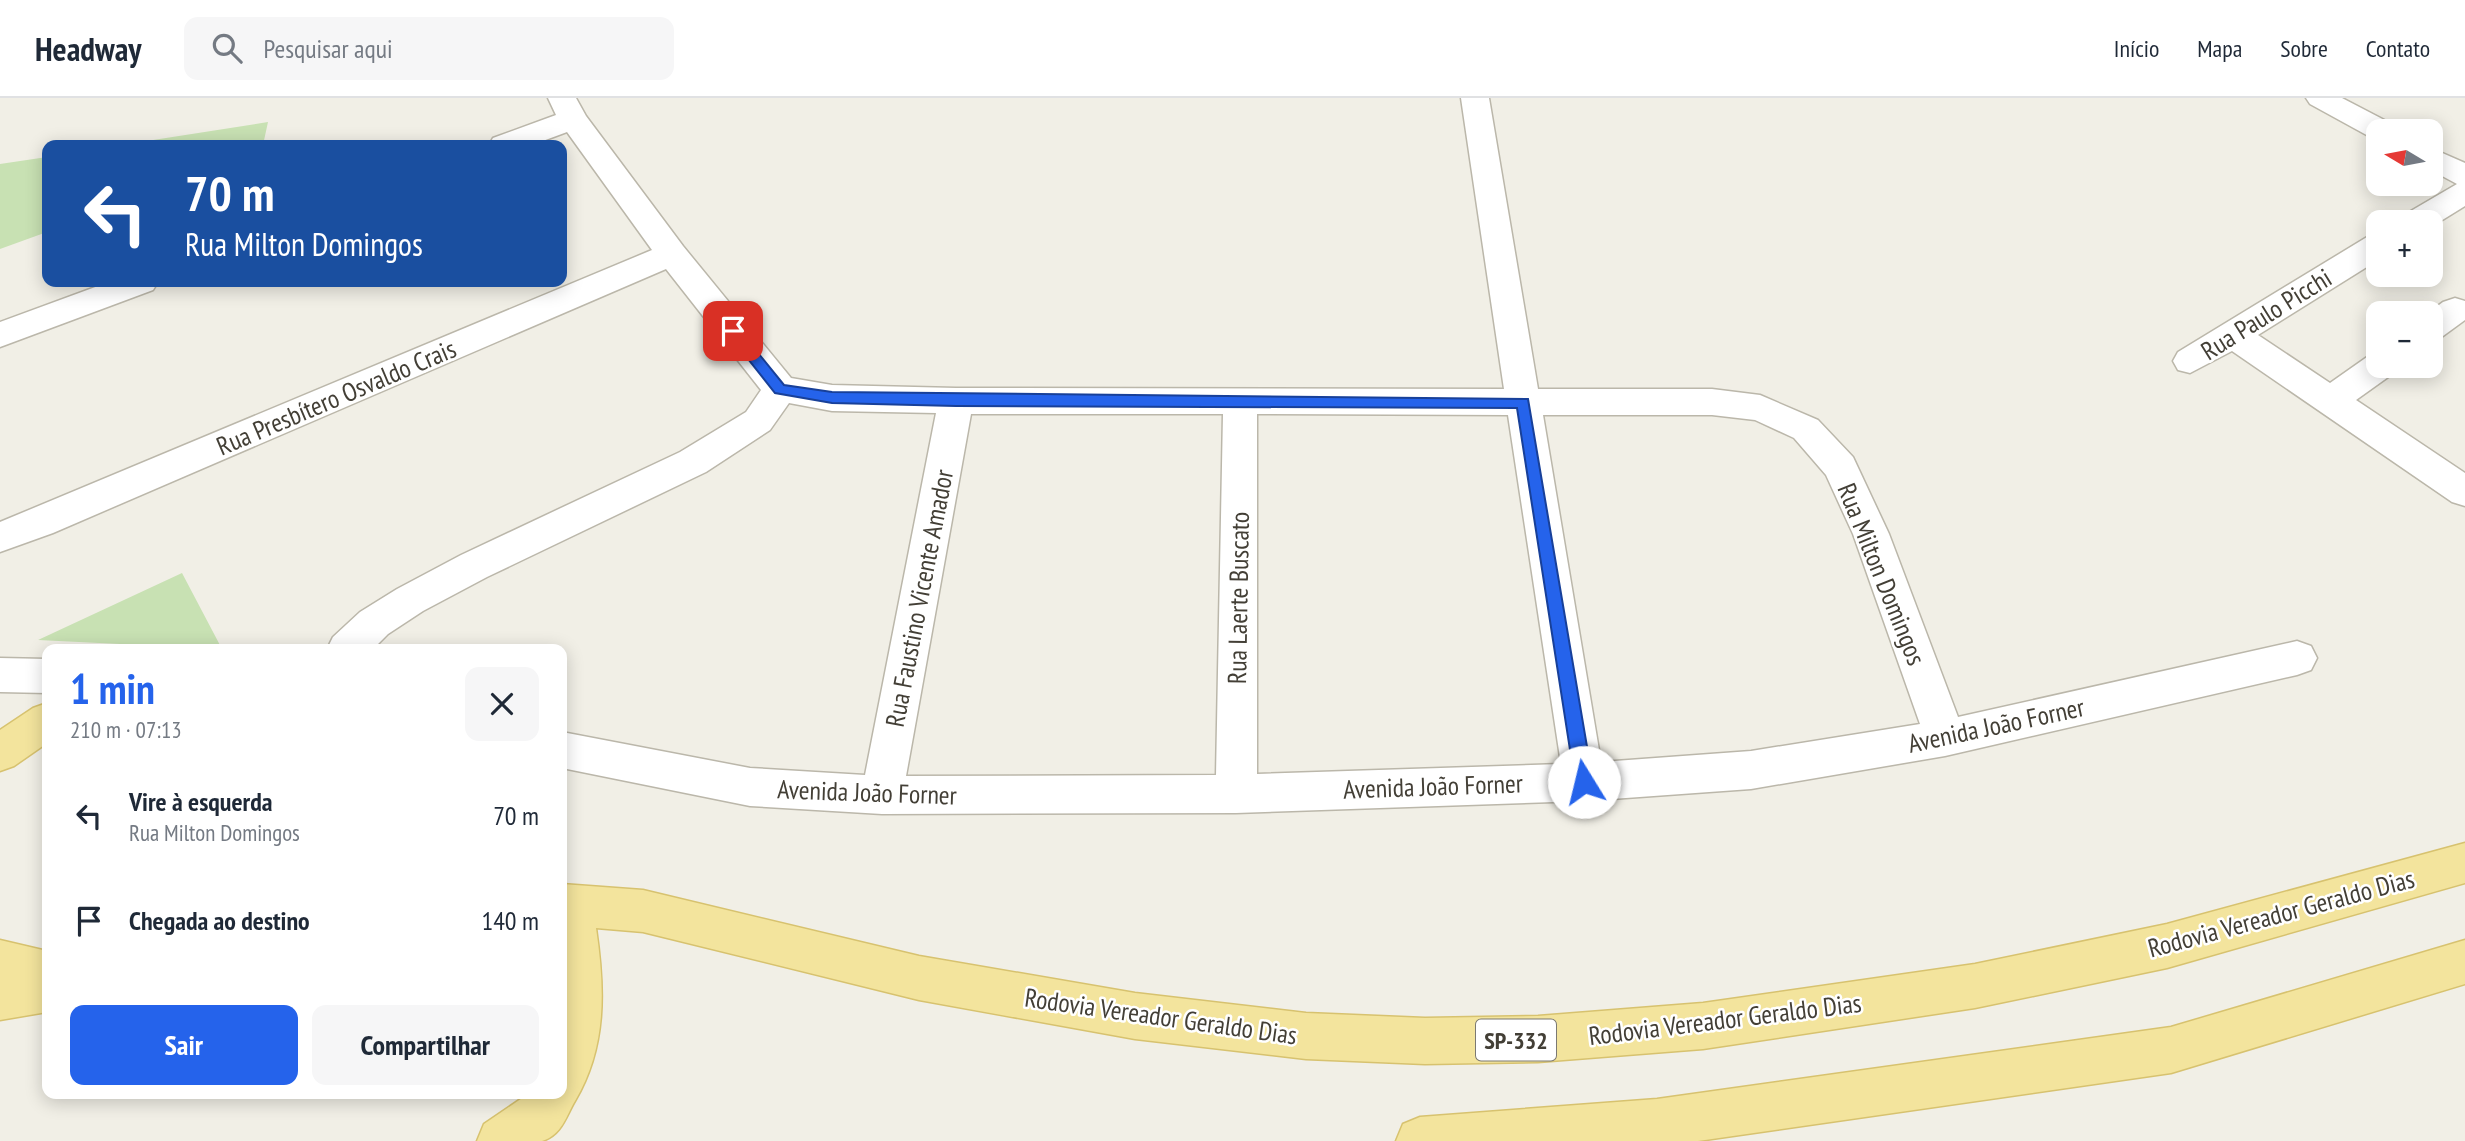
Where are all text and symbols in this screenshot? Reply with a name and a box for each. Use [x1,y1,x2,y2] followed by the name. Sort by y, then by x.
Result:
[184,17,674,80] search box
[35,27,142,70] text: Headway
[208,29,246,67] icon: search
[264,32,393,65] text: Pesquisar aqui
[2114,33,2159,64] text: Início
[2197,33,2242,64] text: Mapa
[2280,33,2328,64] text: Sobre
[2366,33,2430,64] text: Contato
[2366,119,2443,196] north arrow
[2366,119,2443,378] map controls
[185,161,274,225] text: 70 m
[70,168,161,259] icon: left
[2366,210,2443,287] button: +
[185,223,423,265] text: Rua Milton Domingos
[2195,261,2337,367] street label: Rua Paulo Picchi
[703,301,763,361] pin
[2366,301,2443,378] button: −
[714,312,752,350] icon: arrive
[211,332,461,462] street label: Rua Presbítero Osvaldo Crais
[878,466,960,730] street label: Rua Faustino Vicente Amador
[1831,478,1933,670] street label: Rua Milton Domingos
[1220,512,1256,684] street label: Rua Laerte Buscato
[70,661,155,716] text: 1 min
[465,667,539,741] button: close
[1905,690,2087,760] street label: Avenida João Forner
[70,715,182,744] text: 210 m · 07:13
[1547,745,1621,819] position arrow
[1343,766,1523,806] street label: Avenida João Forner
[777,772,957,812] street label: Avenida João Forner
[129,785,272,818] text: Vire à esquerda
[70,797,108,835] icon: left
[493,799,539,832] text: 70 m
[129,818,300,847] text: Rua Milton Domingos
[2144,862,2418,964] street label: Rodovia Vereador Geraldo Dias
[70,902,108,940] icon: arrive
[129,904,310,937] text: Chegada ao destino
[481,904,539,937] text: 140 m
[1023,981,1299,1051] street label: Rodovia Vereador Geraldo Dias
[1587,986,1863,1052] street label: Rodovia Vereador Geraldo Dias
[70,1005,298,1085] button: Sair
[312,1005,539,1085] button: Compartilhar
[1476,1020,1556,1060] road number: SP-332

